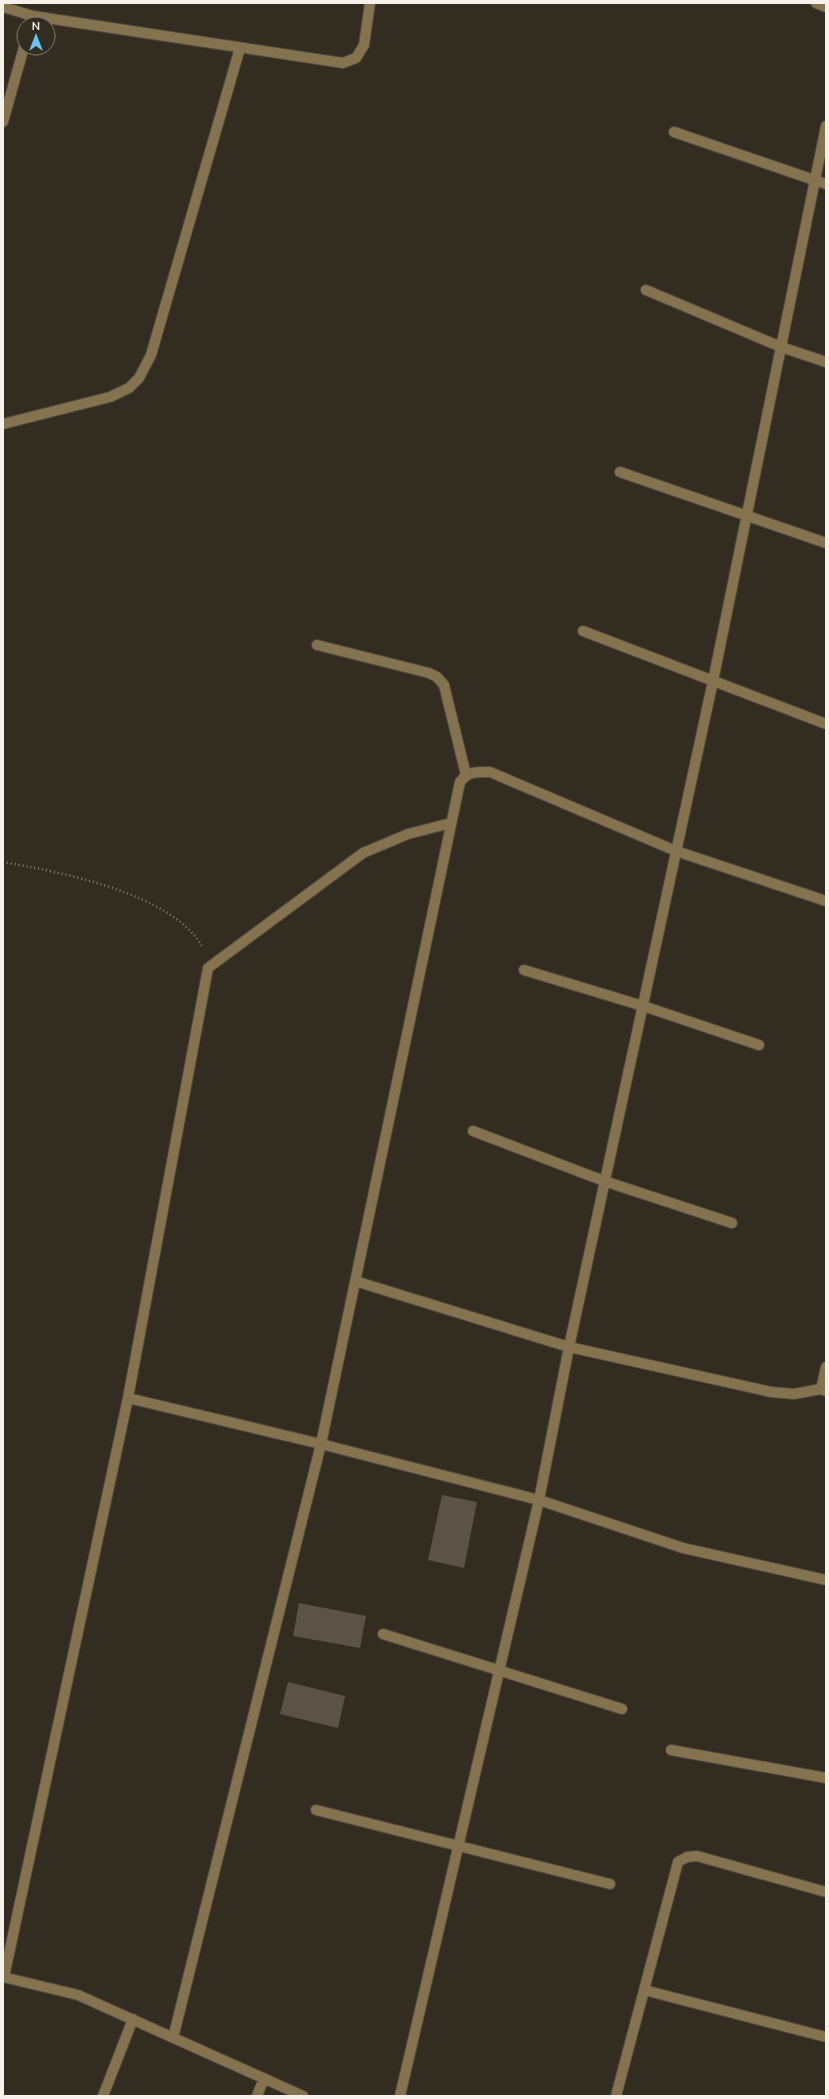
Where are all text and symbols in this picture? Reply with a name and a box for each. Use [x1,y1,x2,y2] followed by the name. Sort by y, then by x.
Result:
[16,16,56,56] north arrow
[32,19,40,33] text: N

